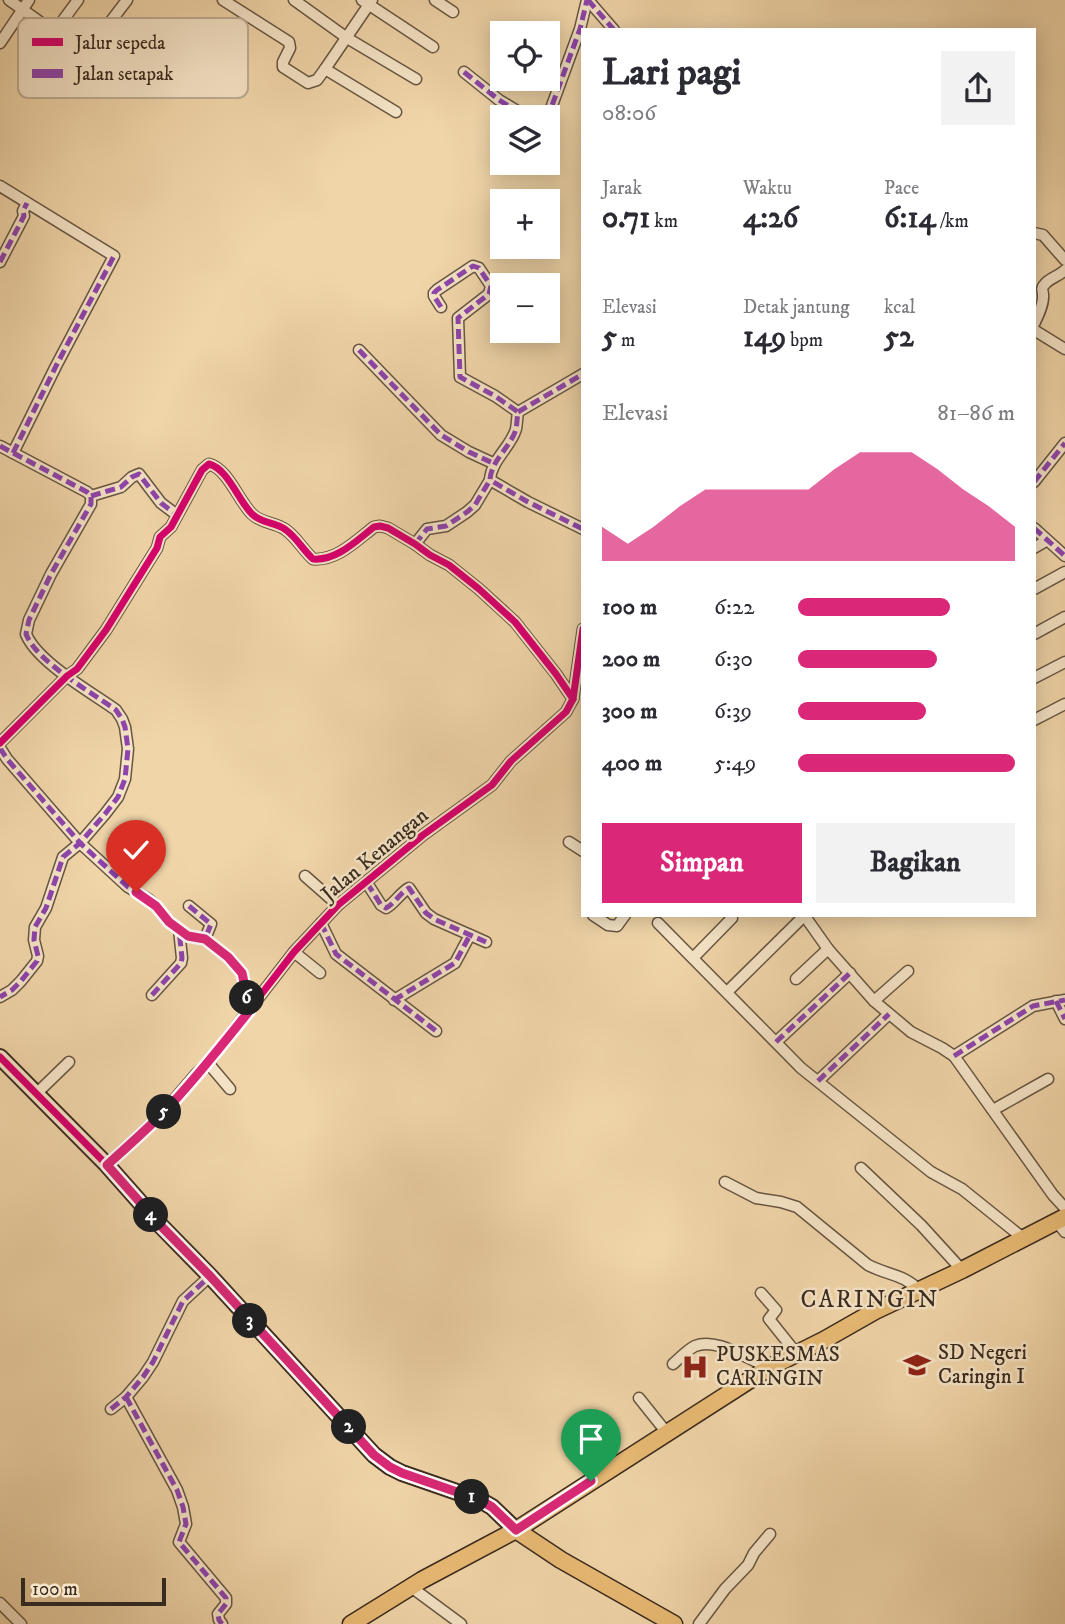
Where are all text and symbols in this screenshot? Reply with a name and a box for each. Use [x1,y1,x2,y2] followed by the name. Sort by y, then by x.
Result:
[18,18,248,98] legend
[490,21,560,343] map controls
[490,21,560,91] button: locate
[73,32,165,55] text: Jalur sepeda
[602,49,741,97] text: Lari pagi
[941,51,1015,125] button: share
[73,63,174,86] text: Jalan setapak
[602,99,656,128] text: 08:06
[490,105,560,175] button: layers
[602,177,642,200] text: Jarak
[743,177,792,200] text: Waktu
[884,177,919,200] text: Pace
[490,189,560,259] button: +
[602,200,650,237] text: 0.71
[743,200,798,237] text: 4:26
[884,200,936,237] text: 6:14
[650,210,678,233] text: km
[936,210,969,233] text: /km
[490,273,560,343] button: −
[602,296,657,319] text: Elevasi
[743,296,850,319] text: Detak jantung
[884,296,915,319] text: kcal
[602,319,617,356] text: 5
[743,319,786,356] text: 149
[884,319,914,356] text: 52
[617,329,635,352] text: m
[786,329,823,352] text: bpm
[602,399,668,428] text: Elevasi
[937,399,1015,428] text: 81–86 m
[602,593,657,622] text: 100 m
[714,593,755,622] text: 6:22
[602,645,660,674] text: 200 m
[714,645,753,674] text: 6:30
[602,697,658,726] text: 300 m
[714,697,752,726] text: 6:39
[602,749,662,778] text: 400 m
[714,749,756,778] text: 5:49
[315,803,434,909] street label: Jalan Kenangan
[106,820,166,892] pin
[602,823,802,903] button: Simpan
[816,823,1015,903] button: Bagikan
[117,831,155,869] icon: check
[230,981,264,1016] pin: 6
[242,986,251,1009] text: 6
[146,1094,182,1130] pin: 5
[159,1100,168,1123] text: 5
[134,1198,168,1232] pin: 4
[145,1203,156,1226] text: 4
[801,1285,939,1315] district label: CARINGIN
[232,1304,268,1338] pin: 3
[246,1309,253,1332] text: 3
[938,1340,1027,1390] place label: SD Negeri Caringin I
[716,1342,840,1392] place label: PUSKESMAS CARINGIN
[902,1350,932,1380] school or university icon: SD Negeri Caringin I
[680,1352,710,1382] hospital icon: PUSKESMAS CARINGIN
[561,1409,621,1481] pin
[332,1410,366,1444] pin: 2
[344,1415,353,1438] text: 2
[572,1420,610,1458] icon: arrive
[454,1480,490,1514] pin: 1
[468,1485,475,1508] text: 1
[21,1575,166,1607] scale bar
[32,1578,78,1601] text: 100 m

